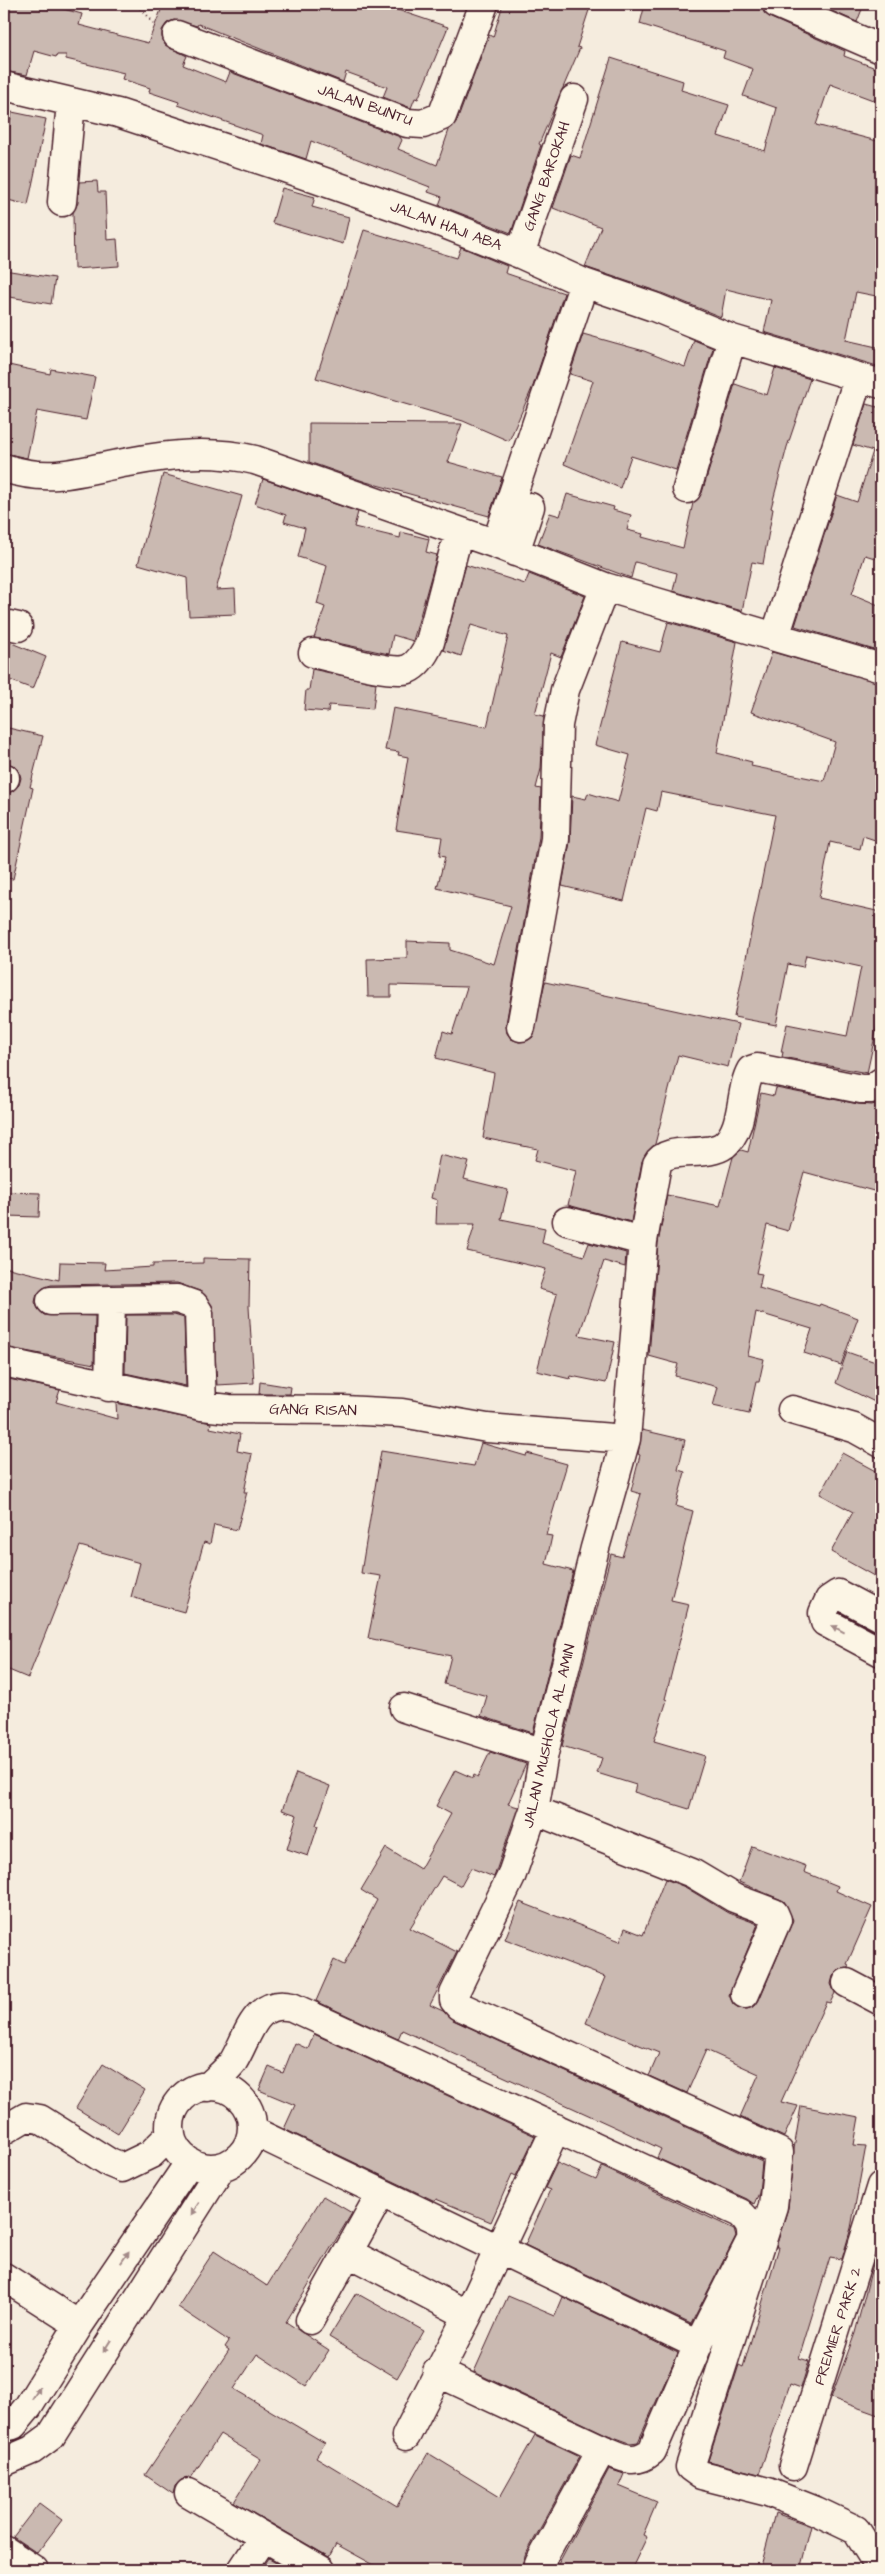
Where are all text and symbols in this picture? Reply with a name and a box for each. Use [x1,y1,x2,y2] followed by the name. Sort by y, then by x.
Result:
[315,79,415,131] street label: JALAN BUNTU
[518,118,576,234] street label: GANG BAROKAH
[387,196,505,256] street label: JALAN HAJI ABA
[269,1399,357,1421] street label: GANG RISAN
[831,1625,846,1633] one-way arrow
[518,1642,580,1830] street label: JALAN MUSHOLA AL AMIN
[190,2203,199,2216] one-way arrow
[120,2250,130,2264] one-way arrow
[809,2264,867,2388] street label: PREMIER PARK 2
[103,2340,112,2353] one-way arrow
[32,2387,41,2400] one-way arrow

